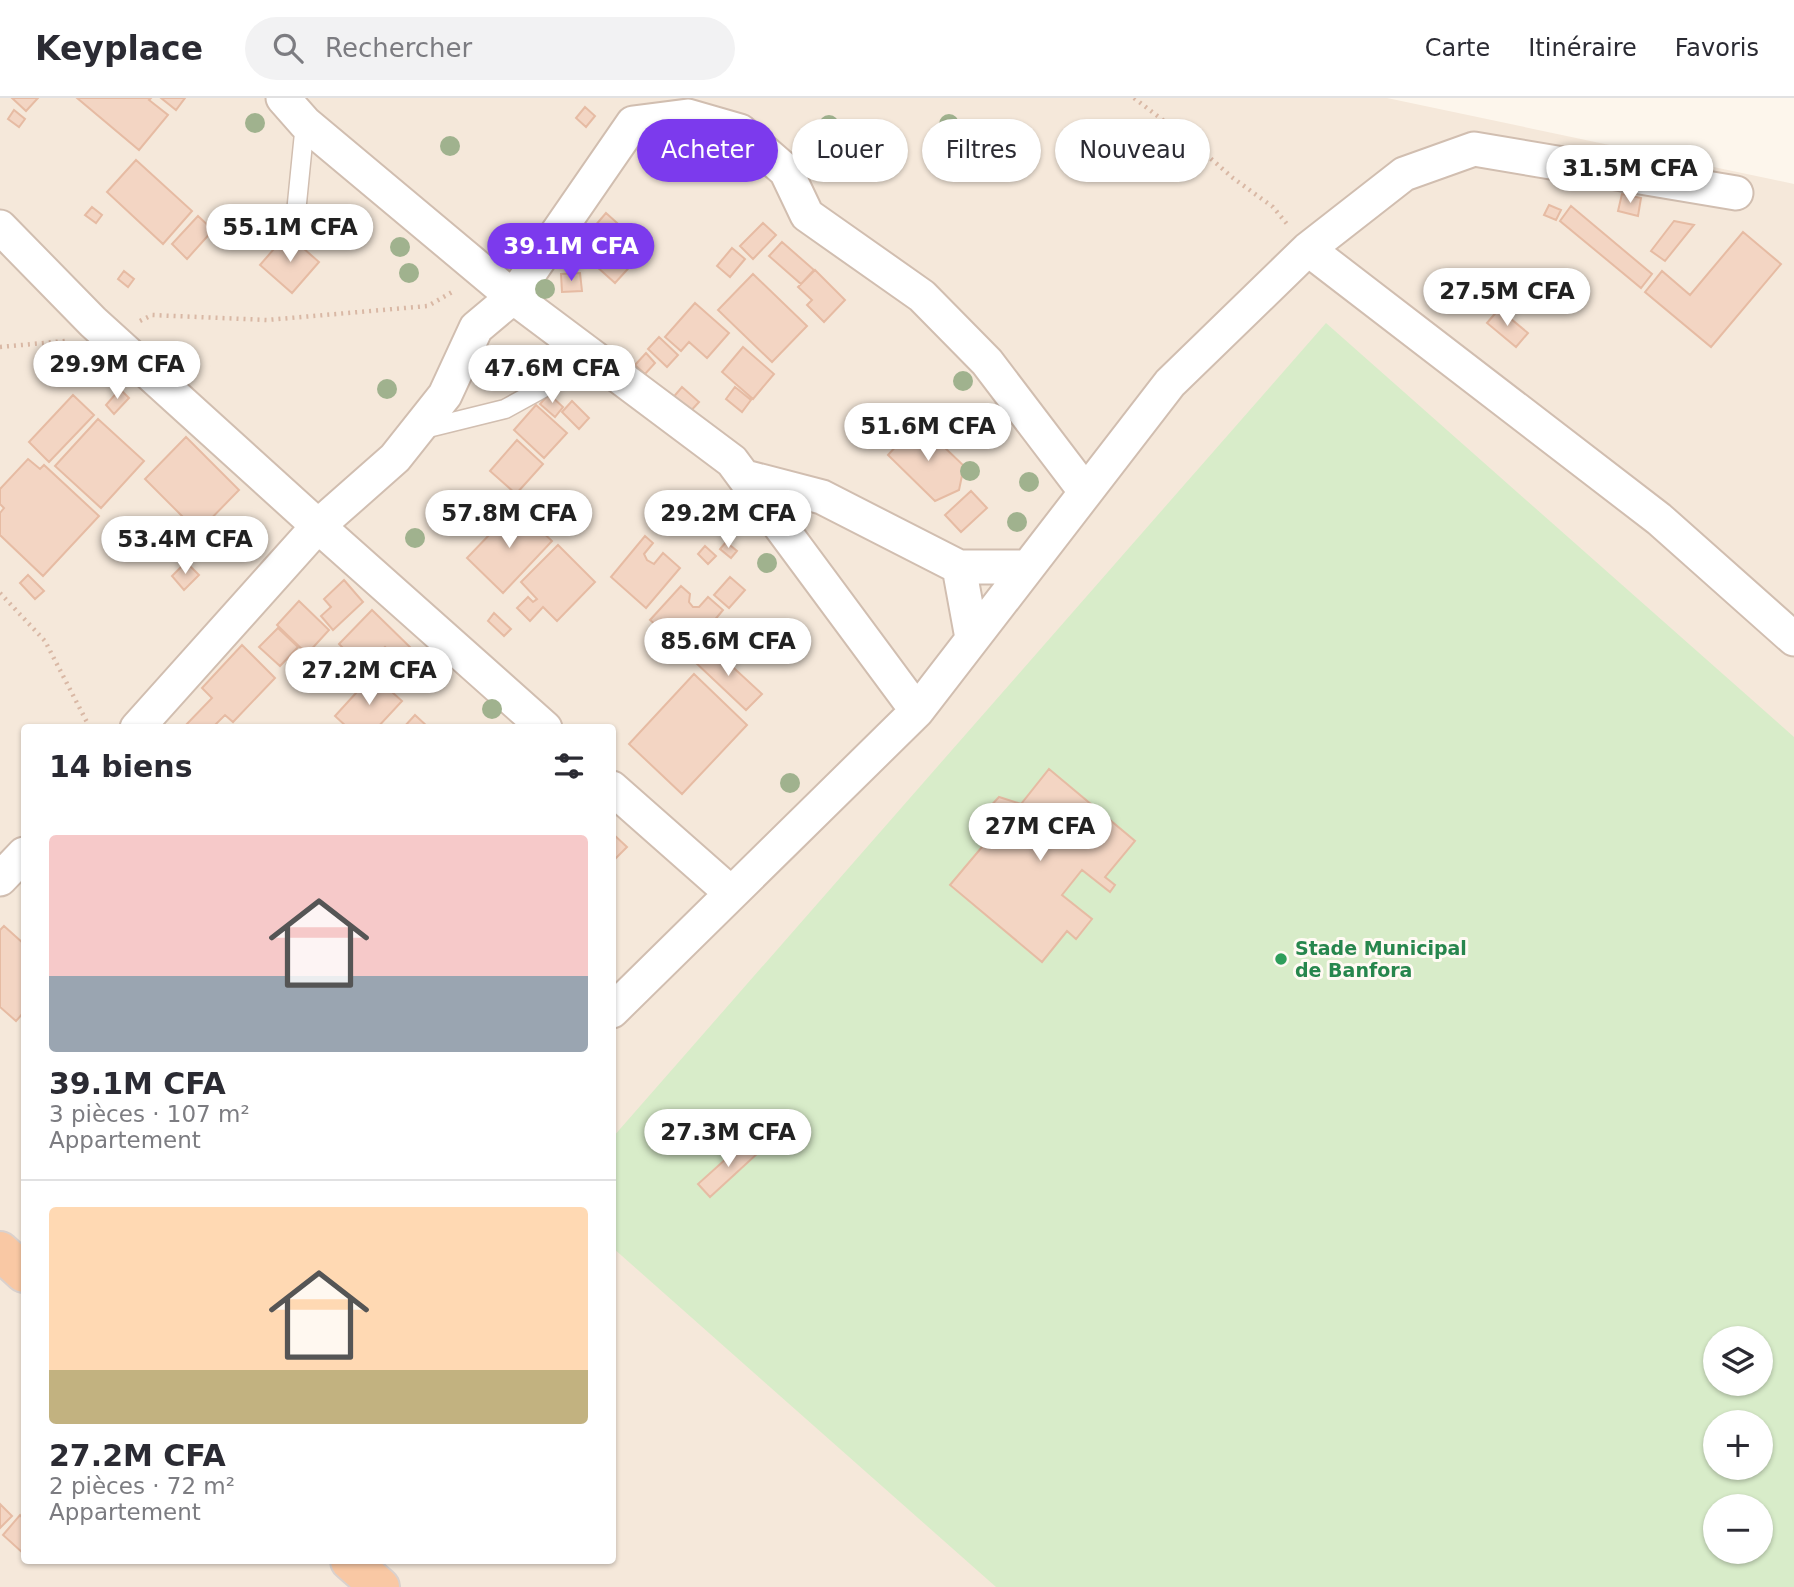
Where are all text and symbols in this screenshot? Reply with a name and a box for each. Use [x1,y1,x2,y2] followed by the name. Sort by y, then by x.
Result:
[245,17,735,80] search box
[35,29,203,68] text: Keyplace
[269,29,307,67] icon: search
[325,33,472,63] text: Rechercher
[1425,34,1490,62] text: Carte
[1528,34,1637,62] text: Itinéraire
[1675,34,1759,62] text: Favoris
[637,119,778,182] chip: Acheter
[792,119,908,182] chip: Louer
[922,119,1041,182] chip: Filtres
[1055,119,1210,182] chip: Nouveau
[1550,146,1710,205] pin: 31.5M CFA
[1562,155,1698,181] text: 31.5M CFA
[210,204,370,264] pin: 55.1M CFA
[222,214,358,240] text: 55.1M CFA
[491,223,651,283] pin: 39.1M CFA
[503,233,639,259] text: 39.1M CFA
[1427,268,1587,328] pin: 27.5M CFA
[1439,278,1575,304] text: 27.5M CFA
[37,342,197,401] pin: 29.9M CFA
[472,345,632,405] pin: 47.6M CFA
[49,351,185,377] text: 29.9M CFA
[484,355,620,381] text: 47.6M CFA
[848,404,1008,463] pin: 51.6M CFA
[860,413,996,439] text: 51.6M CFA
[429,490,589,550] pin: 57.8M CFA
[648,490,808,550] pin: 29.2M CFA
[441,500,577,526] text: 57.8M CFA
[660,500,796,526] text: 29.2M CFA
[105,517,265,576] pin: 53.4M CFA
[117,526,253,552] text: 53.4M CFA
[648,618,808,678] pin: 85.6M CFA
[660,628,796,654] text: 85.6M CFA
[289,648,449,707] pin: 27.2M CFA
[301,657,437,683] text: 27.2M CFA
[550,747,588,785] icon: filters
[49,749,193,784] text: 14 biens
[975,804,1105,863] pin: 27M CFA
[985,813,1095,839] text: 27M CFA
[256,880,382,1006] icon: home
[1295,937,1467,981] place label: Stade Municipal de Banfora
[1273,951,1289,967] marker: Stade Municipal de Banfora
[49,1066,226,1101] text: 39.1M CFA
[49,1101,250,1127] text: 3 pièces · 107 m²
[648,1110,808,1169] pin: 27.3M CFA
[660,1119,796,1145] text: 27.3M CFA
[49,1127,201,1153] text: Appartement
[256,1252,382,1378] icon: home
[1703,1326,1773,1564] map controls
[1703,1326,1773,1396] button: layers
[1703,1410,1773,1480] button: +
[49,1438,226,1473] text: 27.2M CFA
[49,1473,235,1499] text: 2 pièces · 72 m²
[1703,1494,1773,1564] button: −
[49,1499,201,1525] text: Appartement

